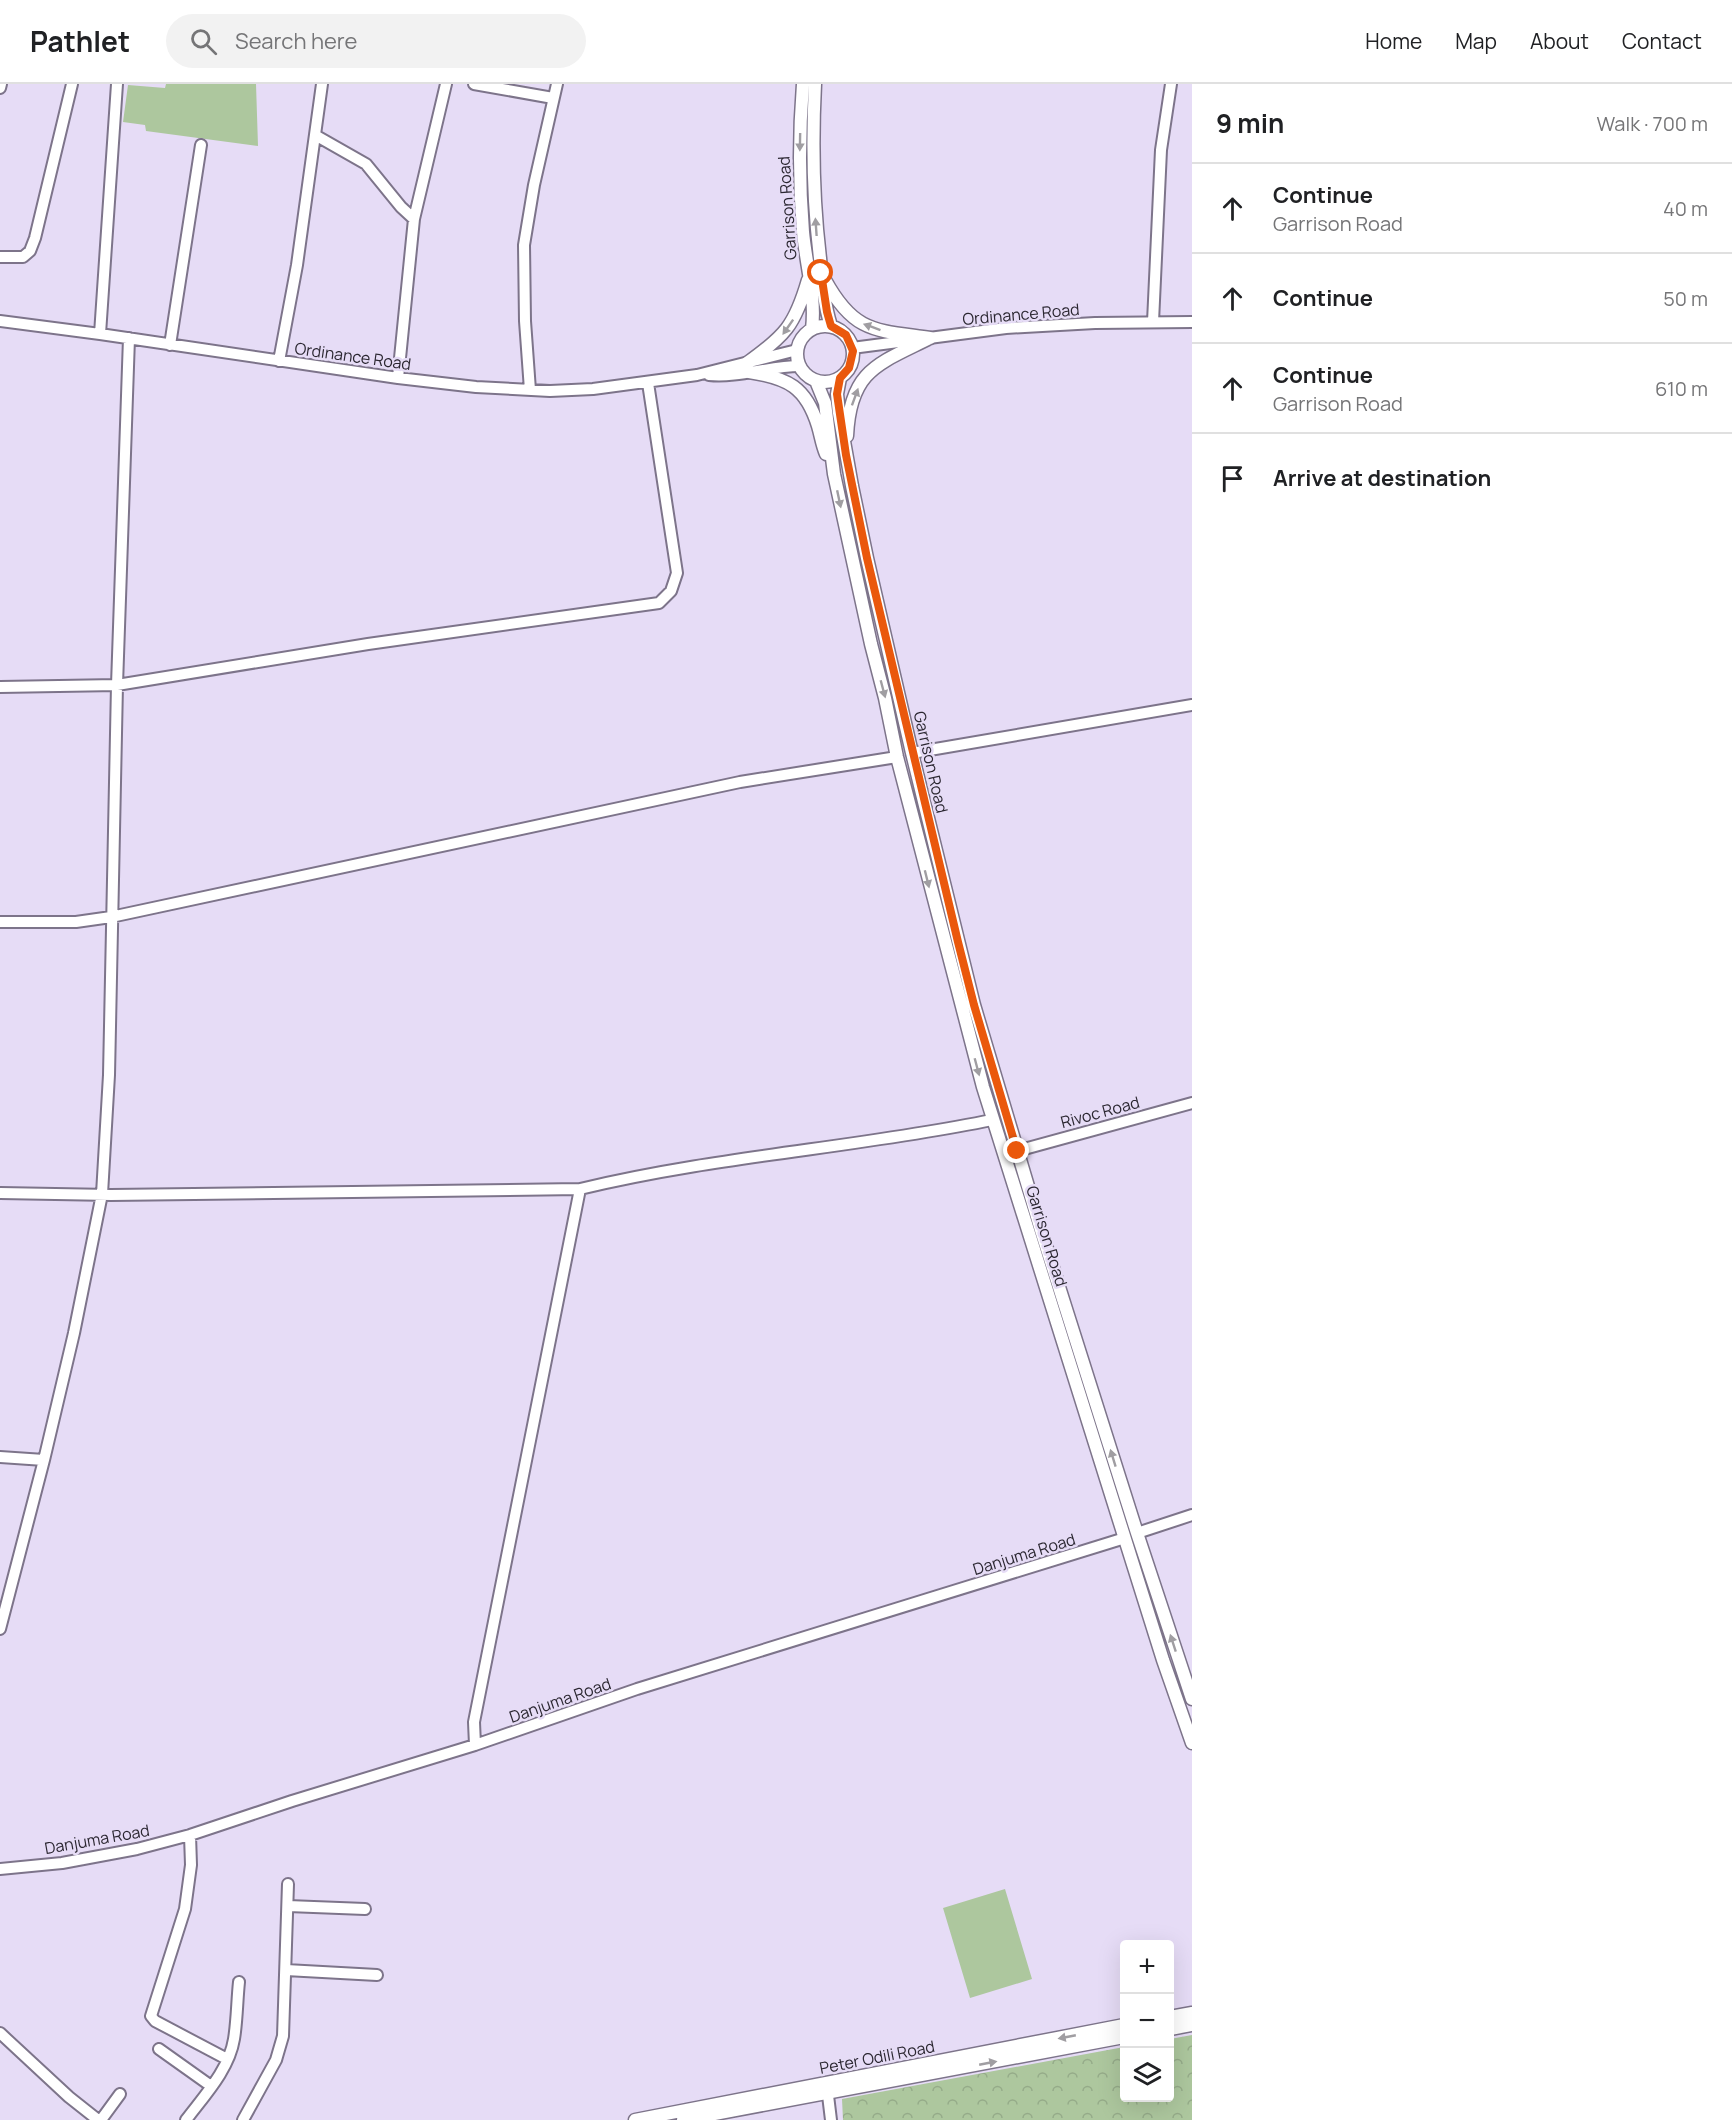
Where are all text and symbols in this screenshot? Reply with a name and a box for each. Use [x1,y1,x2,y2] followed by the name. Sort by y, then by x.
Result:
[166,14,586,68] search box
[30,22,130,60] text: Pathlet
[187,25,220,58] icon: search
[235,26,357,56] text: Search here
[1365,27,1422,55] text: Home
[1455,27,1497,55] text: Map
[1530,27,1589,55] text: About
[1622,27,1702,55] text: Contact
[1216,105,1284,141] text: 9 min
[1597,110,1708,137] text: Walk · 700 m
[795,133,805,152] one-way arrow
[772,155,802,261] street label: Garrison Road
[1273,180,1373,210] text: Continue
[1216,192,1249,225] icon: ahead
[1663,195,1708,222] text: 40 m
[1273,210,1403,237] text: Garrison Road
[812,217,821,236] one-way arrow
[807,259,833,285] route start
[1216,282,1249,315] icon: ahead
[1273,283,1373,313] text: Continue
[1663,285,1708,312] text: 50 m
[962,298,1080,330] street label: Ordinance Road
[783,319,794,335] one-way arrow
[863,322,881,332] one-way arrow
[293,337,413,375] street label: Ordinance Road
[1273,360,1373,390] text: Continue
[1216,372,1249,405] icon: ahead
[1655,375,1708,402] text: 610 m
[850,388,860,406] one-way arrow
[1273,390,1403,417] text: Garrison Road
[1216,462,1249,495] icon: arrive
[1273,463,1491,493] text: Arrive at destination
[835,490,845,508] one-way arrow
[879,680,888,698] one-way arrow
[909,709,953,815] street label: Garrison Road
[923,870,933,888] one-way arrow
[973,1058,983,1077] one-way arrow
[1058,1091,1142,1133] street label: Rivoc Road
[1003,1137,1029,1163] route end
[1021,1183,1073,1289] street label: Garrison Road
[1108,1449,1117,1467] one-way arrow
[970,1528,1078,1580] street label: Danjuma Road
[1168,1634,1178,1652] one-way arrow
[506,1672,614,1728] street label: Danjuma Road
[43,1819,151,1859] street label: Danjuma Road
[1120,1940,1174,2102] map controls
[1120,1940,1174,1994] button: +
[1120,1994,1174,2048] button: −
[1057,2033,1076,2042] one-way arrow
[818,2035,936,2079] street label: Peter Odili Road
[1120,2048,1174,2102] button: layers
[979,2058,998,2067] one-way arrow

